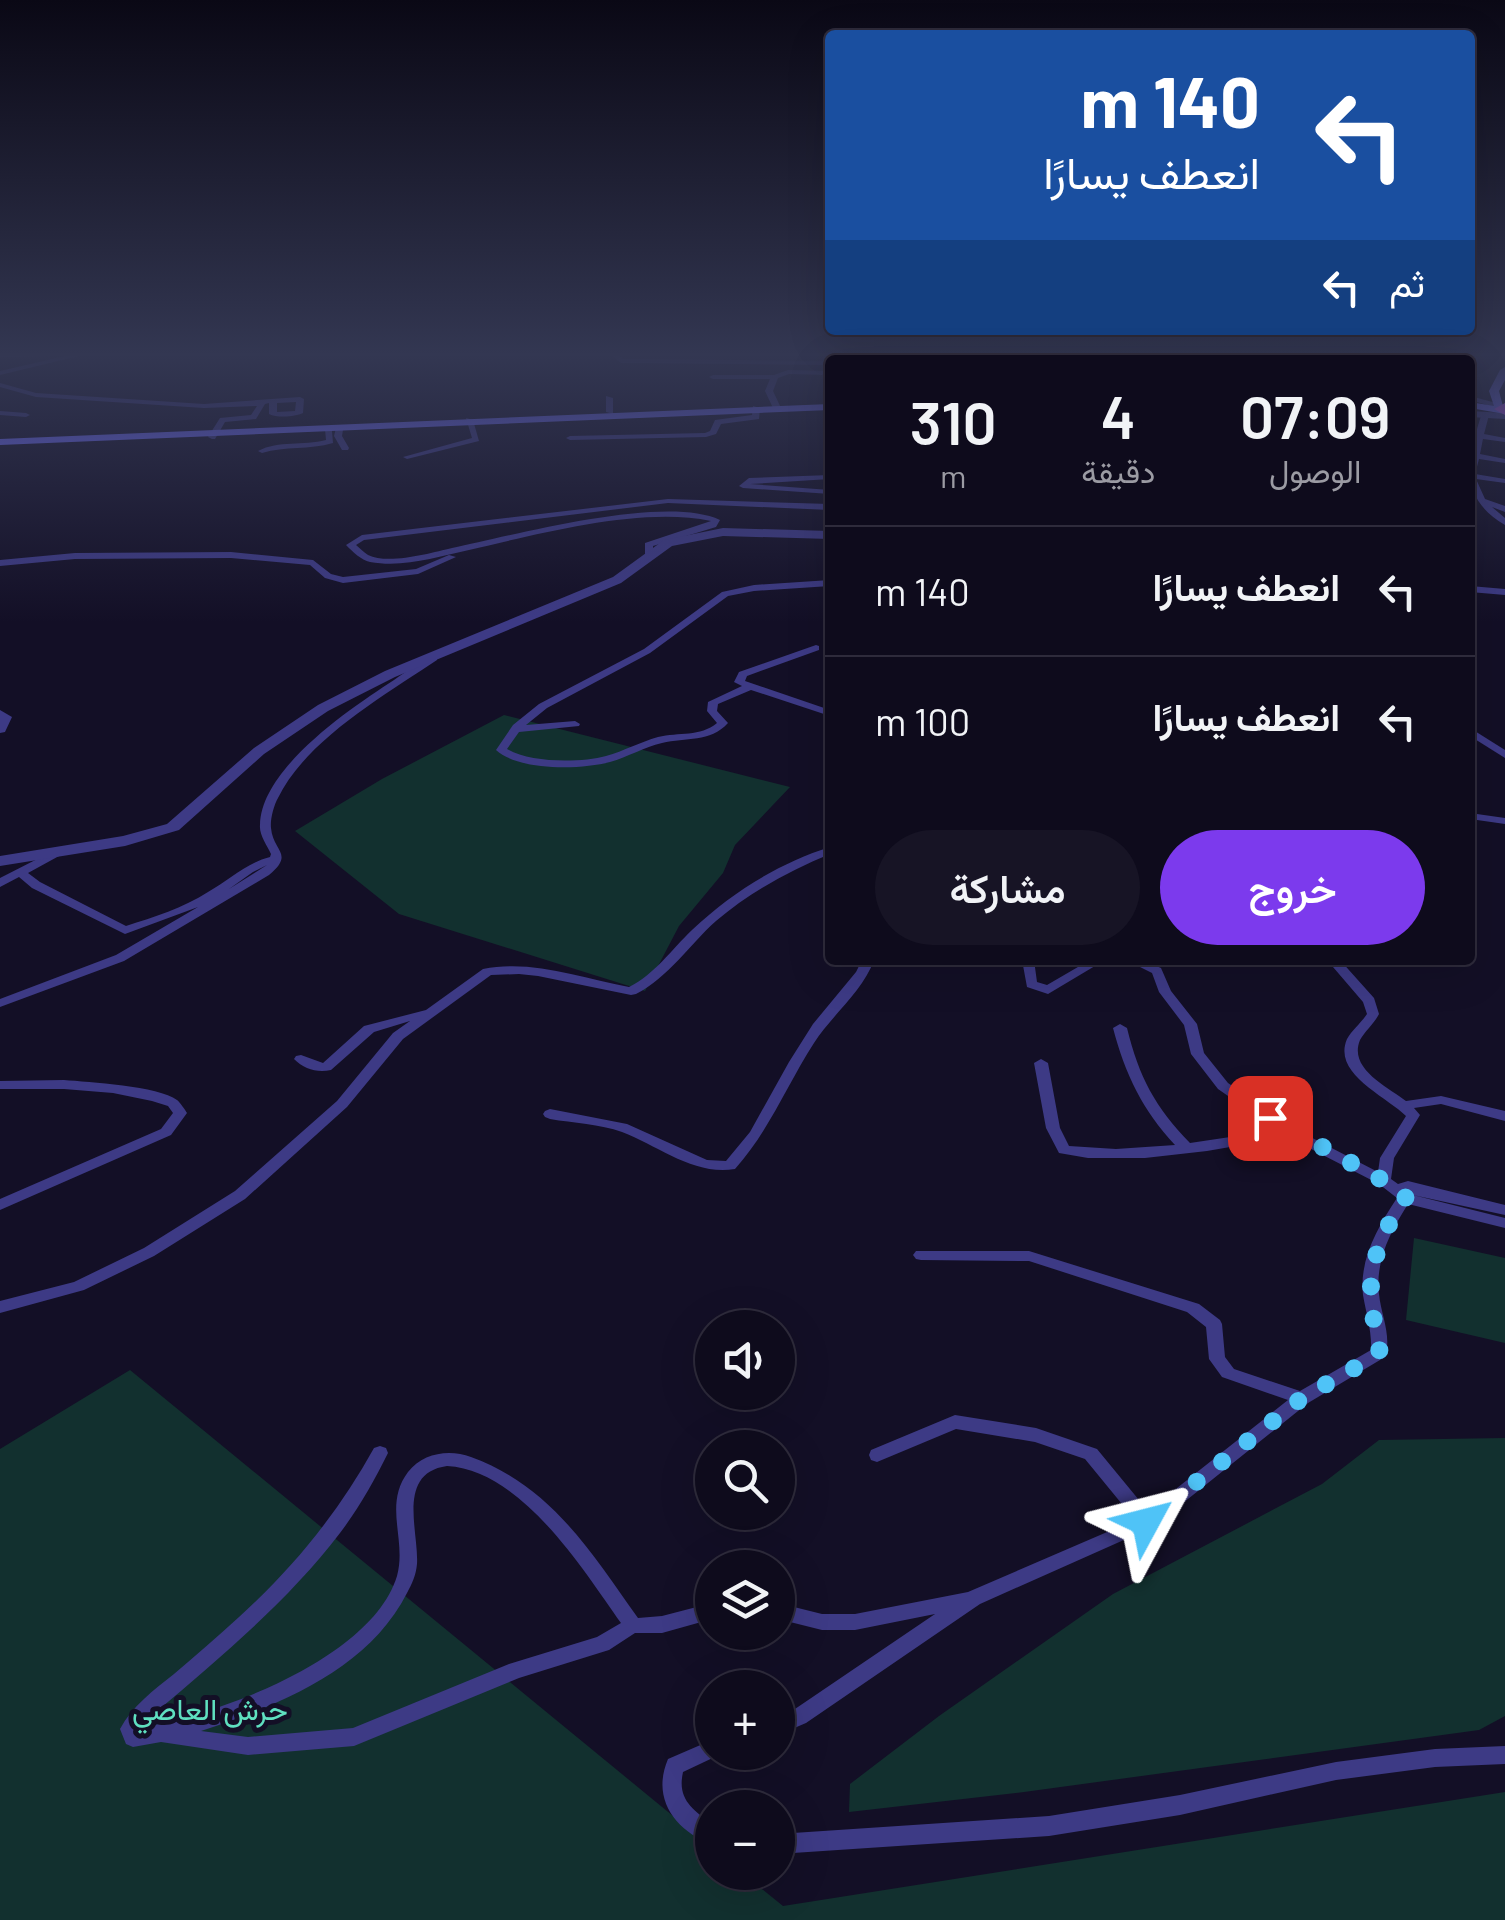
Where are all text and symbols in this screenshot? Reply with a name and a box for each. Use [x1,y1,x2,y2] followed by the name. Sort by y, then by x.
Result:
[1081,58,1260,142] text: 140 m
[1295,70,1425,200] icon: left
[1043,144,1260,198] text: انعطف يسارًا
[1389,259,1425,305] text: ثم
[1314,260,1369,315] icon: left
[1101,379,1136,451] text: 4
[1240,379,1390,451] text: 07:09
[910,385,997,457] text: 310
[1081,451,1155,489] text: دقيقة
[1269,451,1361,489] text: الوصول
[940,456,966,494] text: m
[1153,563,1340,609] text: انعطف يسارًا
[1370,564,1425,619] icon: left
[875,568,970,614] text: 140 m
[1153,693,1340,739] text: انعطف يسارًا
[1370,694,1425,749] icon: left
[875,698,970,744] text: 100 m
[875,830,1140,945] button: مشاركة
[1160,830,1425,945] button: خروج
[1228,1076,1313,1161] pin
[1243,1091,1298,1146] icon: arrive
[695,1310,795,1890] map controls
[695,1310,795,1410] button: sound
[695,1430,795,1530] button: search
[1094,1470,1198,1574] position arrow
[695,1550,795,1650] button: layers
[695,1670,795,1770] button: +
[132,1690,288,1734] park label: حرش العاصي
[695,1790,795,1890] button: −

